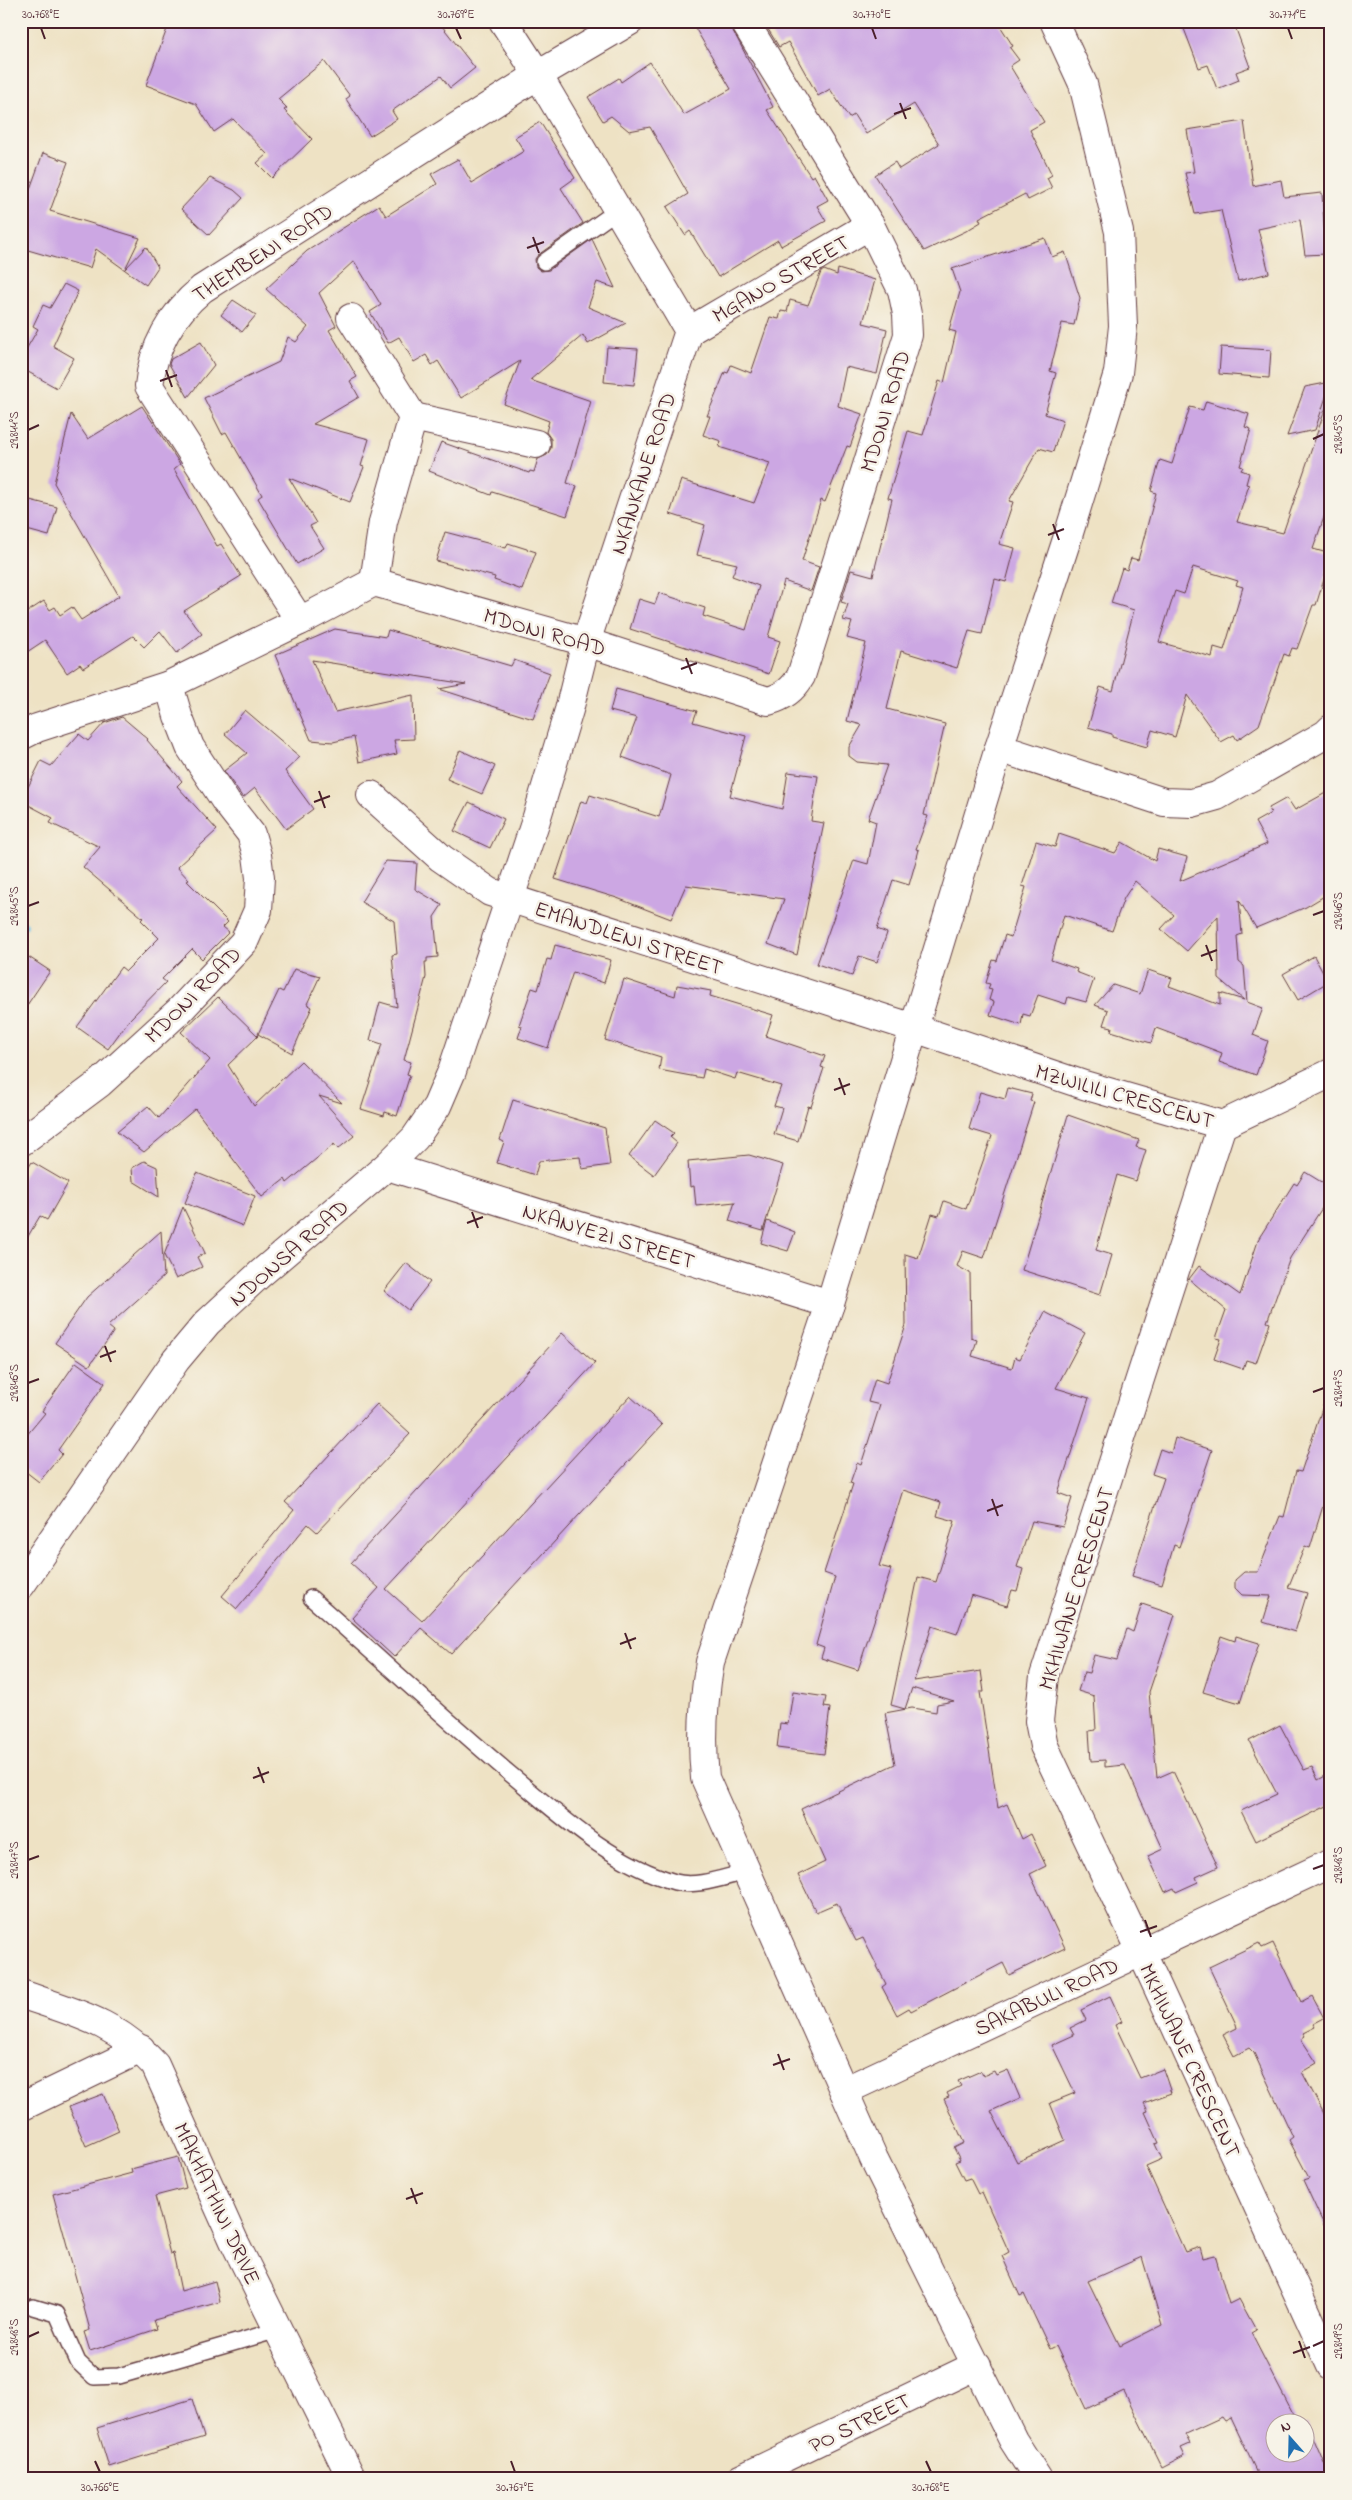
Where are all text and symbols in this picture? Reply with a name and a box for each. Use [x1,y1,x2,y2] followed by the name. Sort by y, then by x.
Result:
[22,6,60,24] text: 30.768°E
[438,6,474,24] text: 30.769°E
[853,6,891,24] text: 30.770°E
[1270,6,1306,24] text: 30.771°E
[187,197,340,312] street label: THEMBENI ROAD
[707,228,856,333] street label: MGANO STREET
[853,347,921,477] street label: MDONI ROAD
[604,389,686,559] street label: NKANKANE ROAD
[6,411,24,449] text: 29.844°S
[1330,414,1348,454] text: 29.845°S
[479,601,609,667] street label: MDONI ROAD
[6,886,24,926] text: 29.845°S
[1330,892,1348,930] text: 29.846°S
[530,894,727,986] street label: EMANDLENI STREET
[138,940,250,1052] street label: MDONI ROAD
[1031,1057,1218,1139] street label: MZWILILI CRESCENT
[223,1193,357,1316] street label: NDONSA ROAD
[518,1196,699,1279] street label: NKANYEZI STREET
[6,1364,24,1402] text: 29.846°S
[1330,1369,1348,1407] text: 29.847°S
[1032,1483,1124,1694] street label: MKHIWANE CRESCENT
[6,1841,24,1879] text: 29.847°S
[1330,1846,1348,1883] text: 29.848°S
[970,1951,1125,2046] street label: SAKABULI ROAD
[1129,1959,1247,2164] street label: MKHIWANE CRESCENT
[164,2118,267,2291] street label: MAKHATHINI DRIVE
[6,2318,24,2355] text: 29.848°S
[1330,2323,1348,2359] text: 29.849°S
[804,2386,917,2463] street label: PO STREET
[1264,2412,1314,2462] north arrow
[1278,2416,1294,2439] text: N
[81,2479,119,2497] text: 30.766°E
[496,2479,534,2497] text: 30.767°E
[912,2479,950,2497] text: 30.768°E

